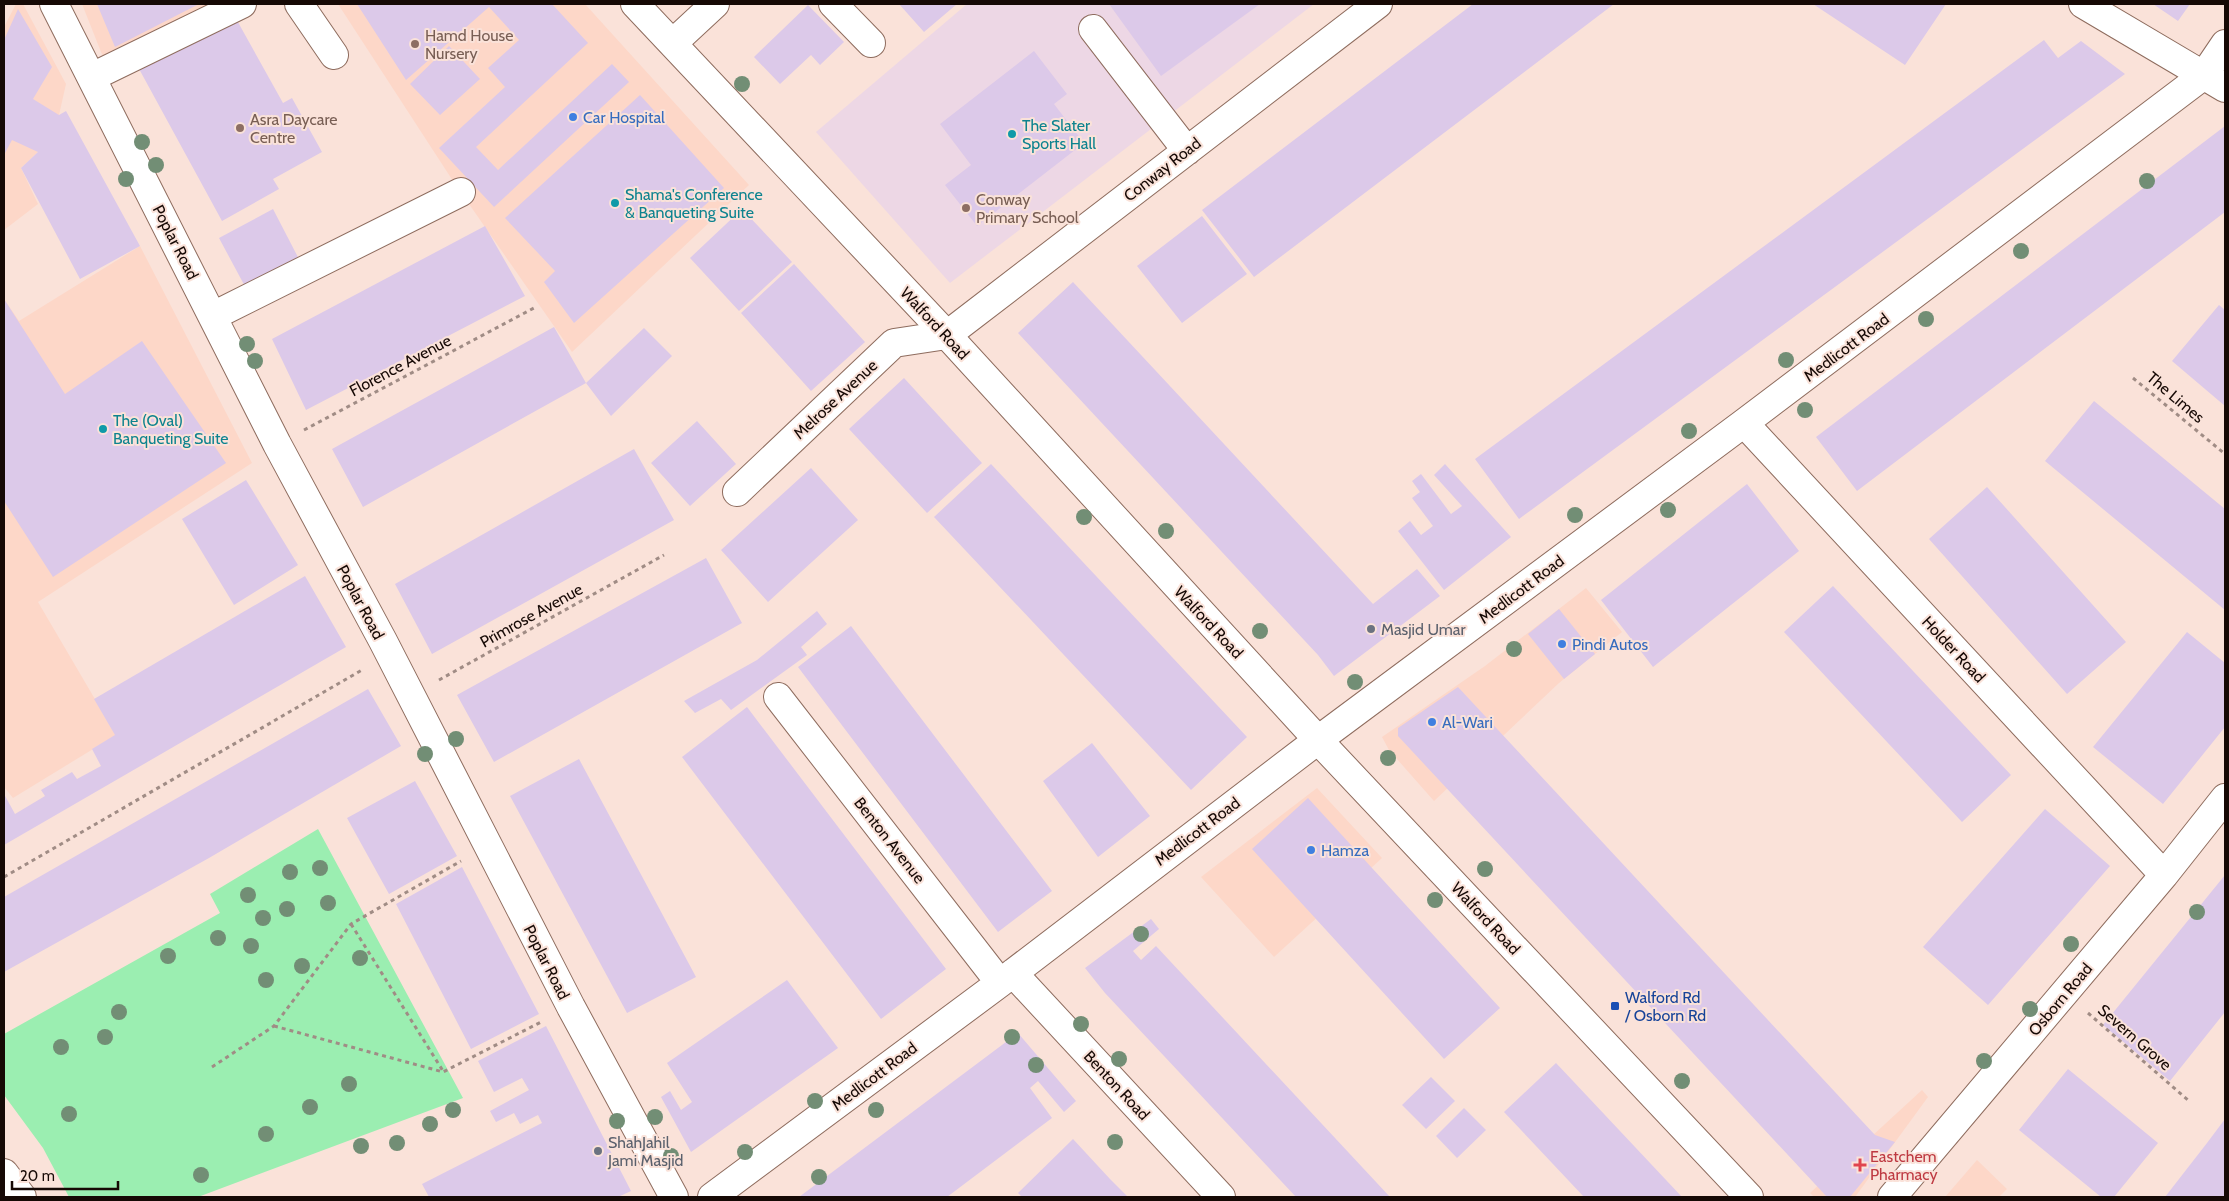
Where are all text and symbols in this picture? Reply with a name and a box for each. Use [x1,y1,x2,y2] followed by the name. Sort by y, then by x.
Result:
[425,26,513,63] place label: Hamd House Nursery
[409,38,421,50] marker: Hamd House Nursery
[583,108,665,127] place label: Car Hospital
[250,110,337,147] place label: Asra Daycare Centre
[567,111,579,123] marker: Car Hospital
[1022,116,1096,153] place label: The Slater Sports Hall
[234,122,246,134] marker: Asra Daycare Centre
[1006,128,1018,140] marker: The Slater Sports Hall
[1120,133,1205,205] street label: Conway Road
[625,185,763,222] place label: Shama's Conference & Banqueting Suite
[976,190,1079,227] place label: Conway Primary School
[609,197,621,209] marker: Shama's Conference & Banqueting Suite
[149,202,203,283] street label: Poplar Road
[960,202,972,214] marker: Conway Primary School
[896,283,973,363] street label: Walford Road
[1800,309,1893,386] street label: Medlicott Road
[346,331,454,400] street label: Florence Avenue
[790,356,881,443] street label: Melrose Avenue
[2143,368,2209,427] street label: The Limes
[113,411,229,448] place label: The (Oval) Banqueting Suite
[97,423,109,435] marker: The (Oval) Banqueting Suite
[1475,551,1568,628] street label: Medlicott Road
[333,562,388,643] street label: Poplar Road
[477,579,586,651] street label: Primrose Avenue
[1170,582,1247,662] street label: Walford Road
[1918,612,1989,687] street label: Holder Road
[1381,620,1467,639] place label: Masjid Umar
[1365,623,1377,635] marker: Masjid Umar
[1572,635,1648,654] place label: Pindi Autos
[1556,638,1568,650] marker: Pindi Autos
[1442,713,1493,732] place label: Al-Wari
[1426,716,1438,728] marker: Al-Wari
[850,793,929,887] street label: Benton Avenue
[1151,793,1244,870] street label: Medlicott Road
[1321,841,1369,860] place label: Hamza
[1305,844,1317,856] marker: Hamza
[1447,878,1524,958] street label: Walford Road
[520,922,574,1003] street label: Poplar Road
[2025,959,2096,1039] street label: Osborn Road
[1624,988,1706,1025] place label: Walford Rd / Osborn Rd
[1609,1000,1621,1012] marker: Walford Rd / Osborn Rd
[2094,1000,2175,1074] street label: Severn Grove
[828,1038,921,1115] street label: Medlicott Road
[1080,1047,1154,1124] street label: Benton Road
[607,1133,684,1170] place label: ShahJahil Jami Masjid
[592,1145,604,1157] marker: ShahJahil Jami Masjid
[1870,1147,1938,1184] place label: Eastchem Pharmacy
[12,1158,119,1190] scale bar
[1854,1159,1866,1171] marker: Eastchem Pharmacy
[20,1167,55,1185] text: 20 m

